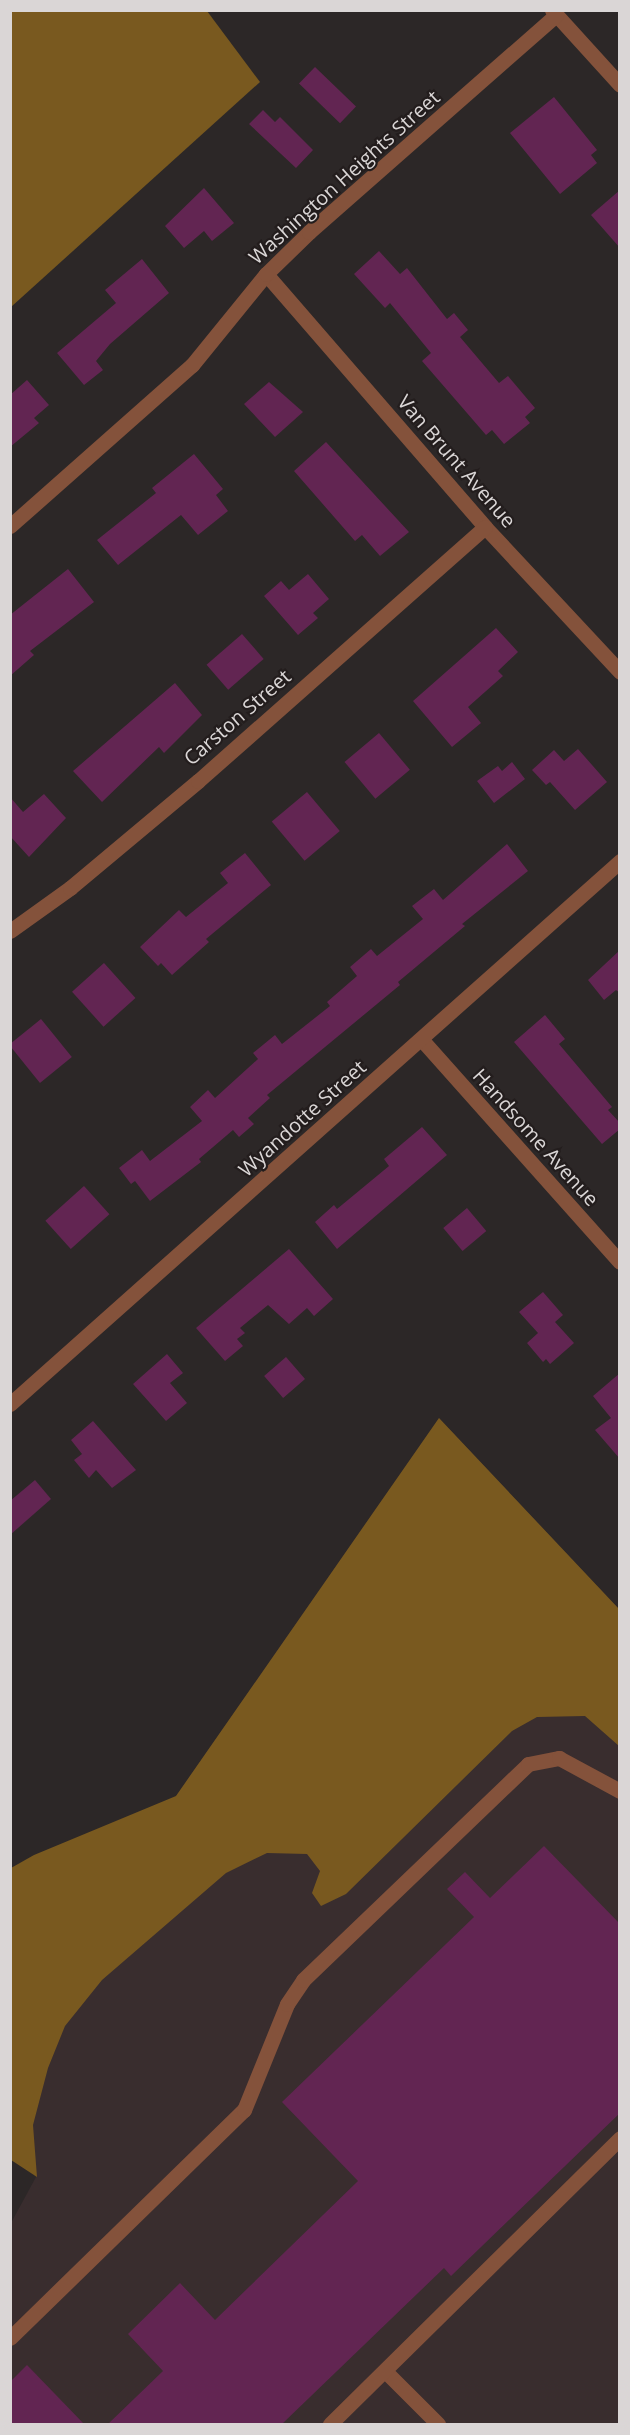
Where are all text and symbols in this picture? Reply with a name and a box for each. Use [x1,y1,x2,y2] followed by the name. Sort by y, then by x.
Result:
[244,85,444,269] street label: Washington Heights Street
[393,390,521,532] street label: Van Brunt Avenue
[179,664,295,770] street label: Carston Street
[234,1055,370,1181] street label: Wyandotte Street
[468,1063,604,1211] street label: Handsome Avenue

